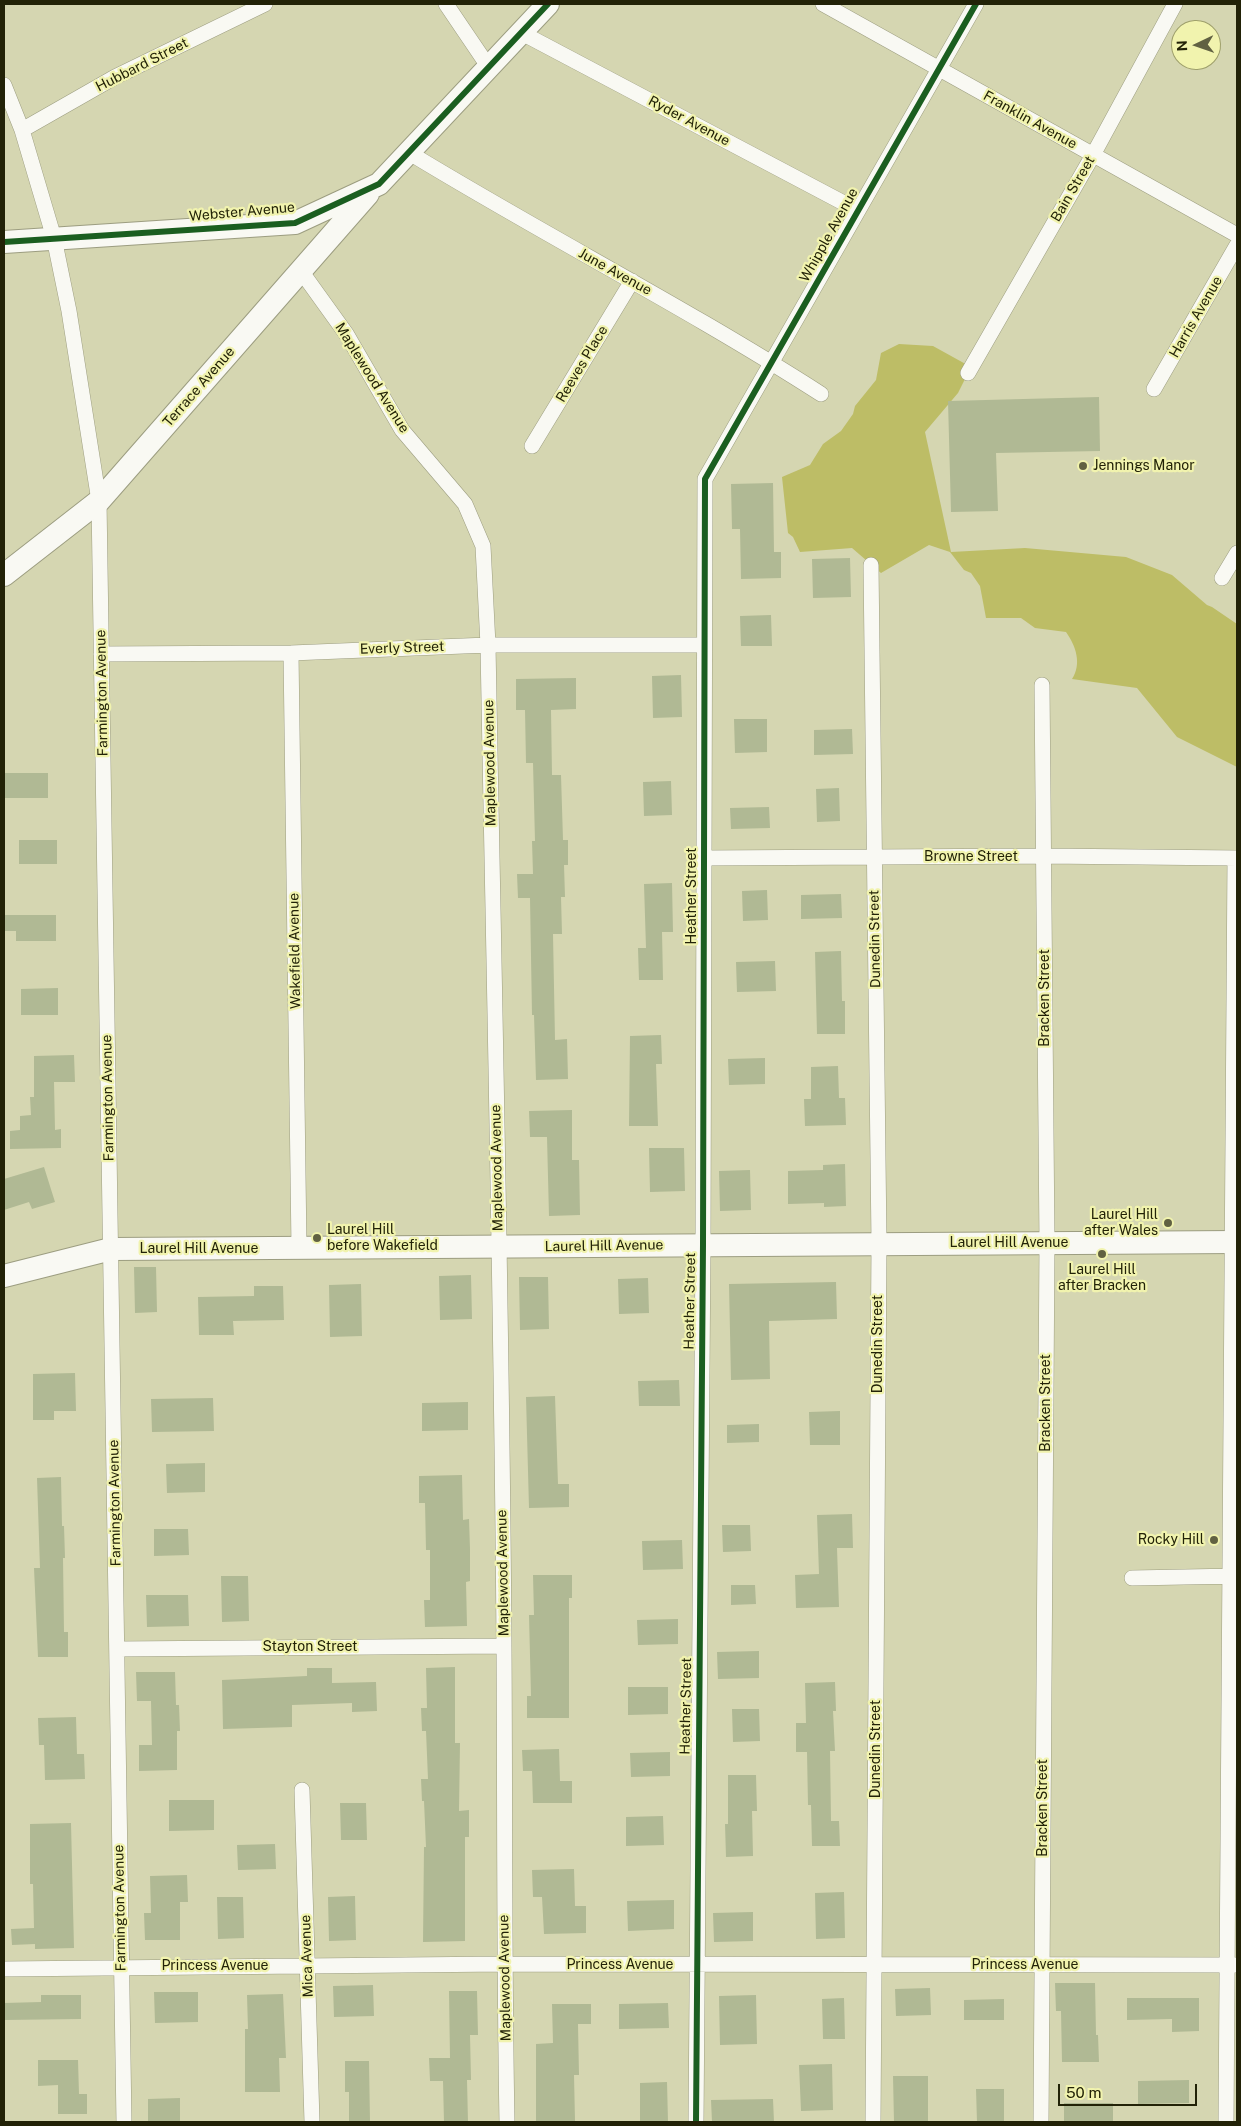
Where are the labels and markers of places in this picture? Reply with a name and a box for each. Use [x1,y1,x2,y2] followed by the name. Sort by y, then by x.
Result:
[1093,458,1195,474] place label: Jennings Manor
[1077,460,1089,472] marker: Jennings Manor
[1084,1207,1158,1240] place label: Laurel Hill after Wales
[1162,1217,1174,1229] marker: Laurel Hill after Wales
[327,1222,438,1254] place label: Laurel Hill before Wakefield
[311,1232,323,1244] marker: Laurel Hill before Wakefield
[1096,1248,1108,1260] marker: Laurel Hill after Bracken
[1058,1262,1146,1294] place label: Laurel Hill after Bracken
[1138,1532,1204,1548] place label: Rocky Hill
[1208,1534,1220,1546] marker: Rocky Hill

